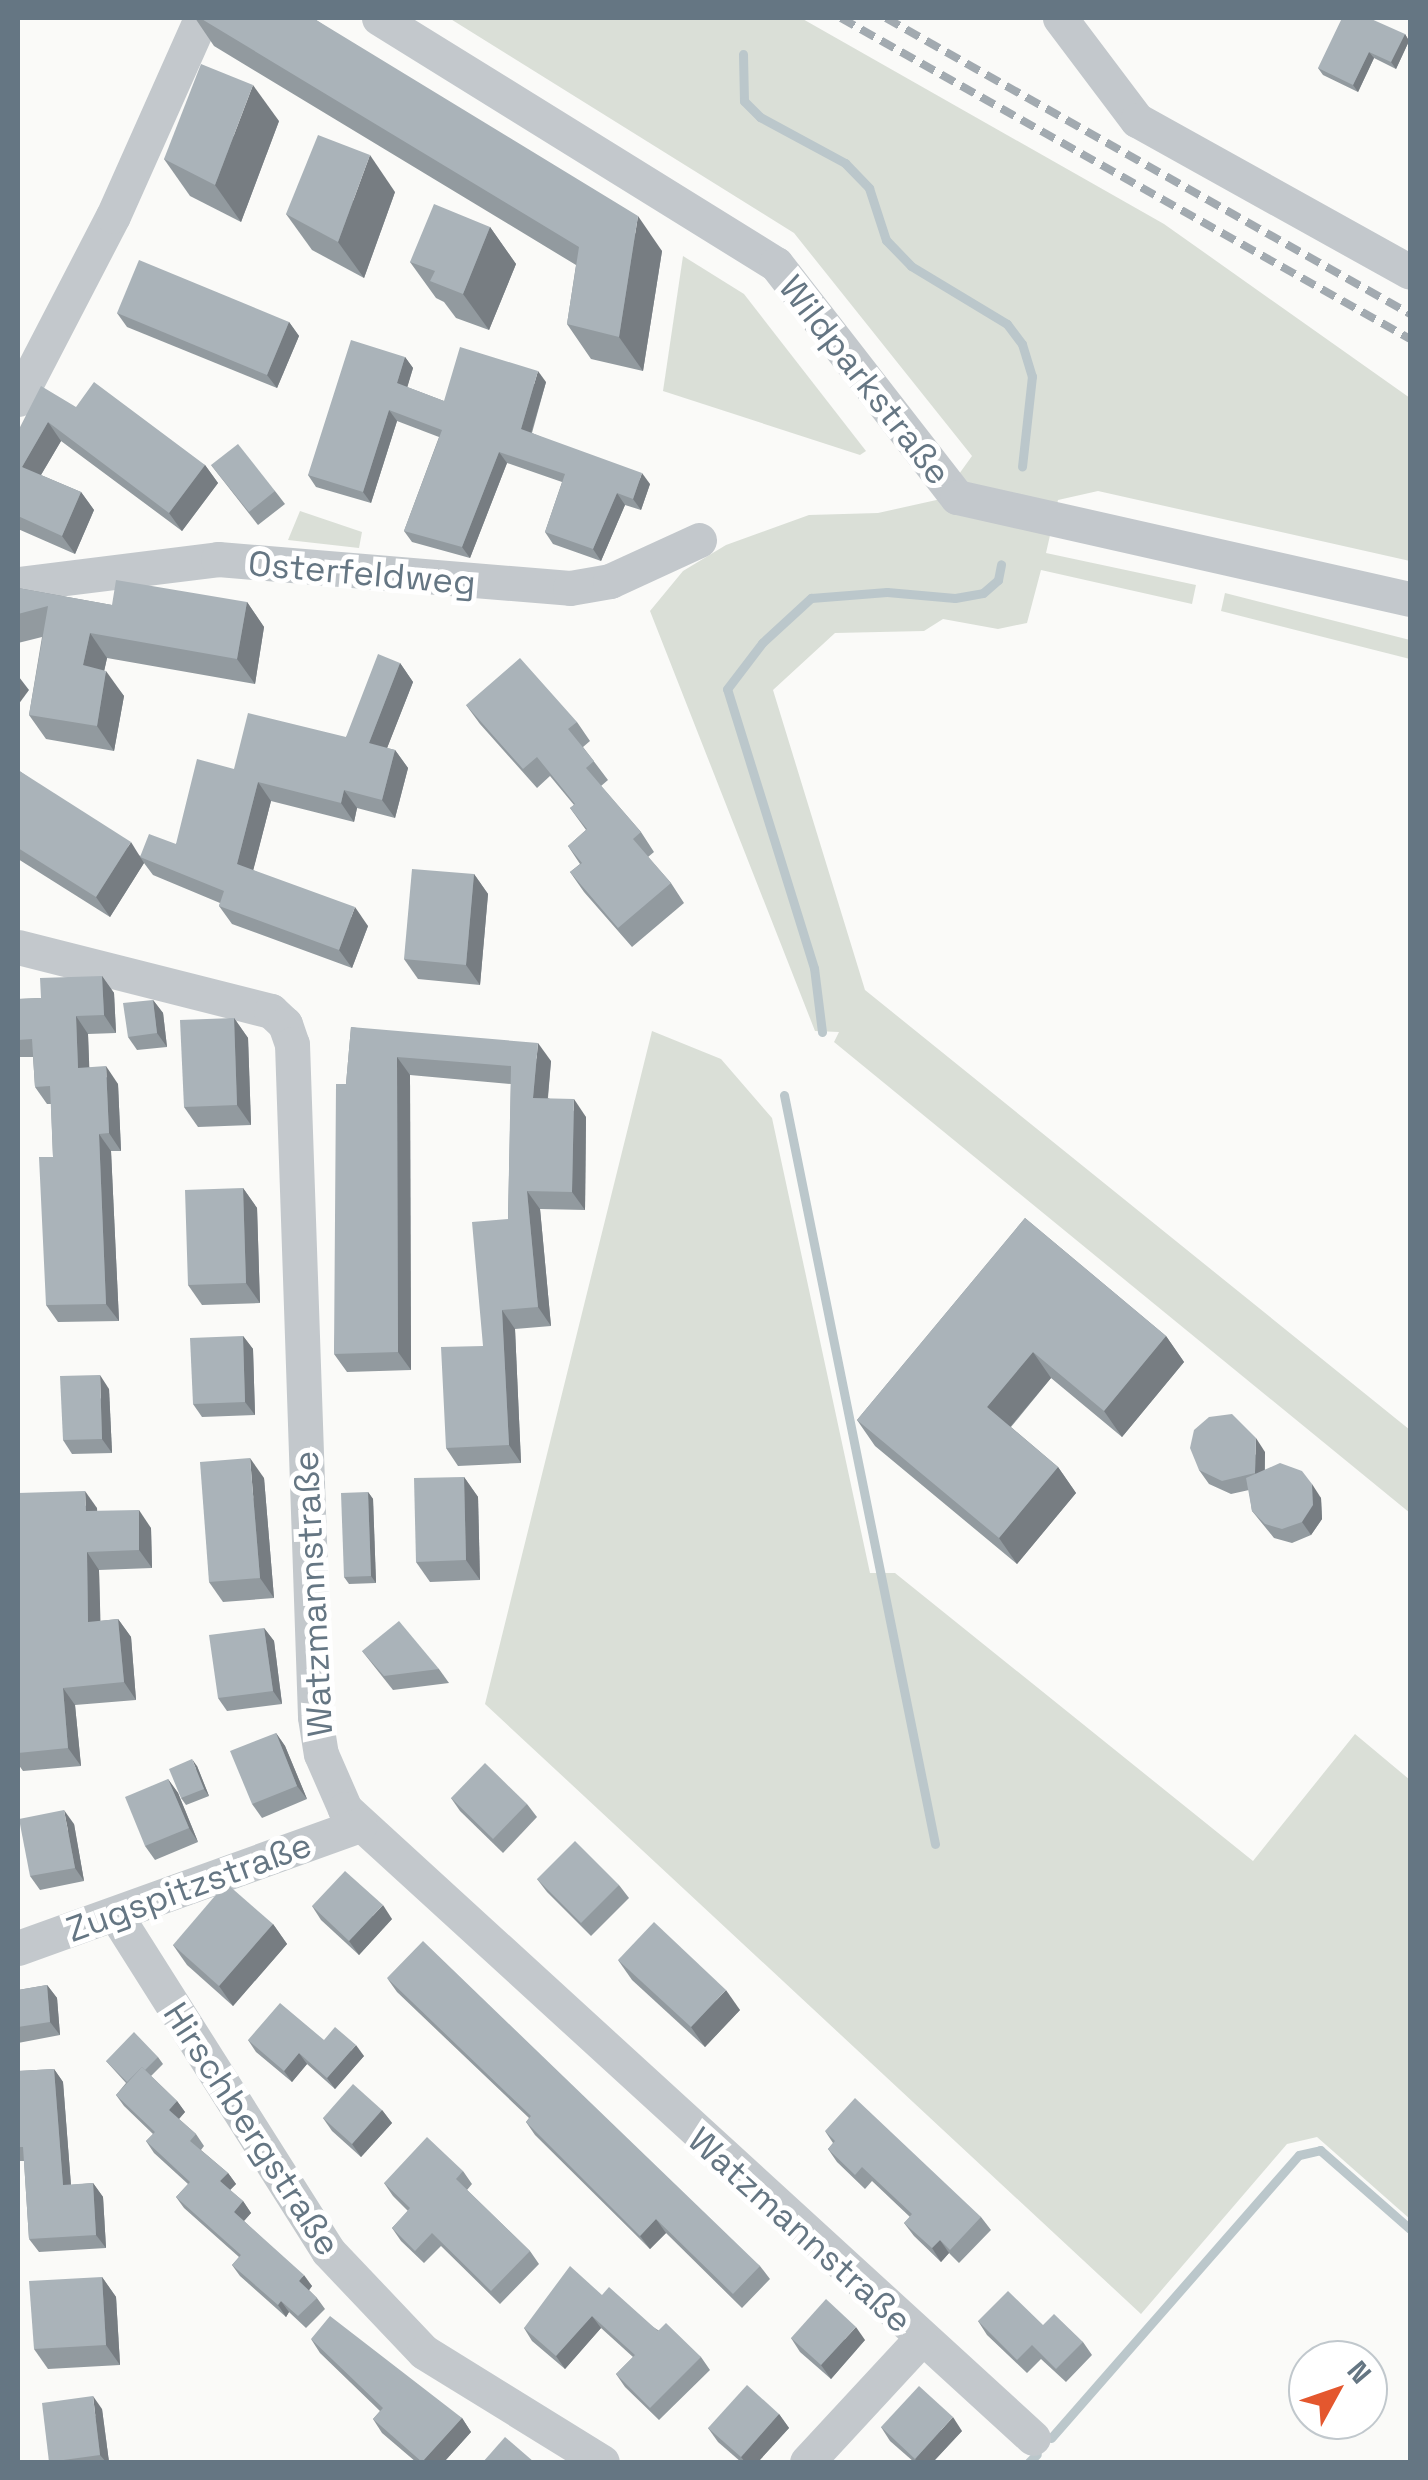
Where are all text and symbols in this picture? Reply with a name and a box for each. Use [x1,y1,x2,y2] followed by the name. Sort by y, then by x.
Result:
[770,267,960,493] street label: Wildparkstraße
[247,542,477,604] street label: Osterfeldweg
[285,1450,341,1738] street label: Watzmannstraße
[61,1823,317,1951] street label: Zugspitzstraße
[155,1995,349,2263] street label: Hirschbergstraße
[680,2119,920,2341] street label: Watzmannstraße
[1288,2340,1388,2440] north arrow
[1340,2353,1379,2391] text: N

